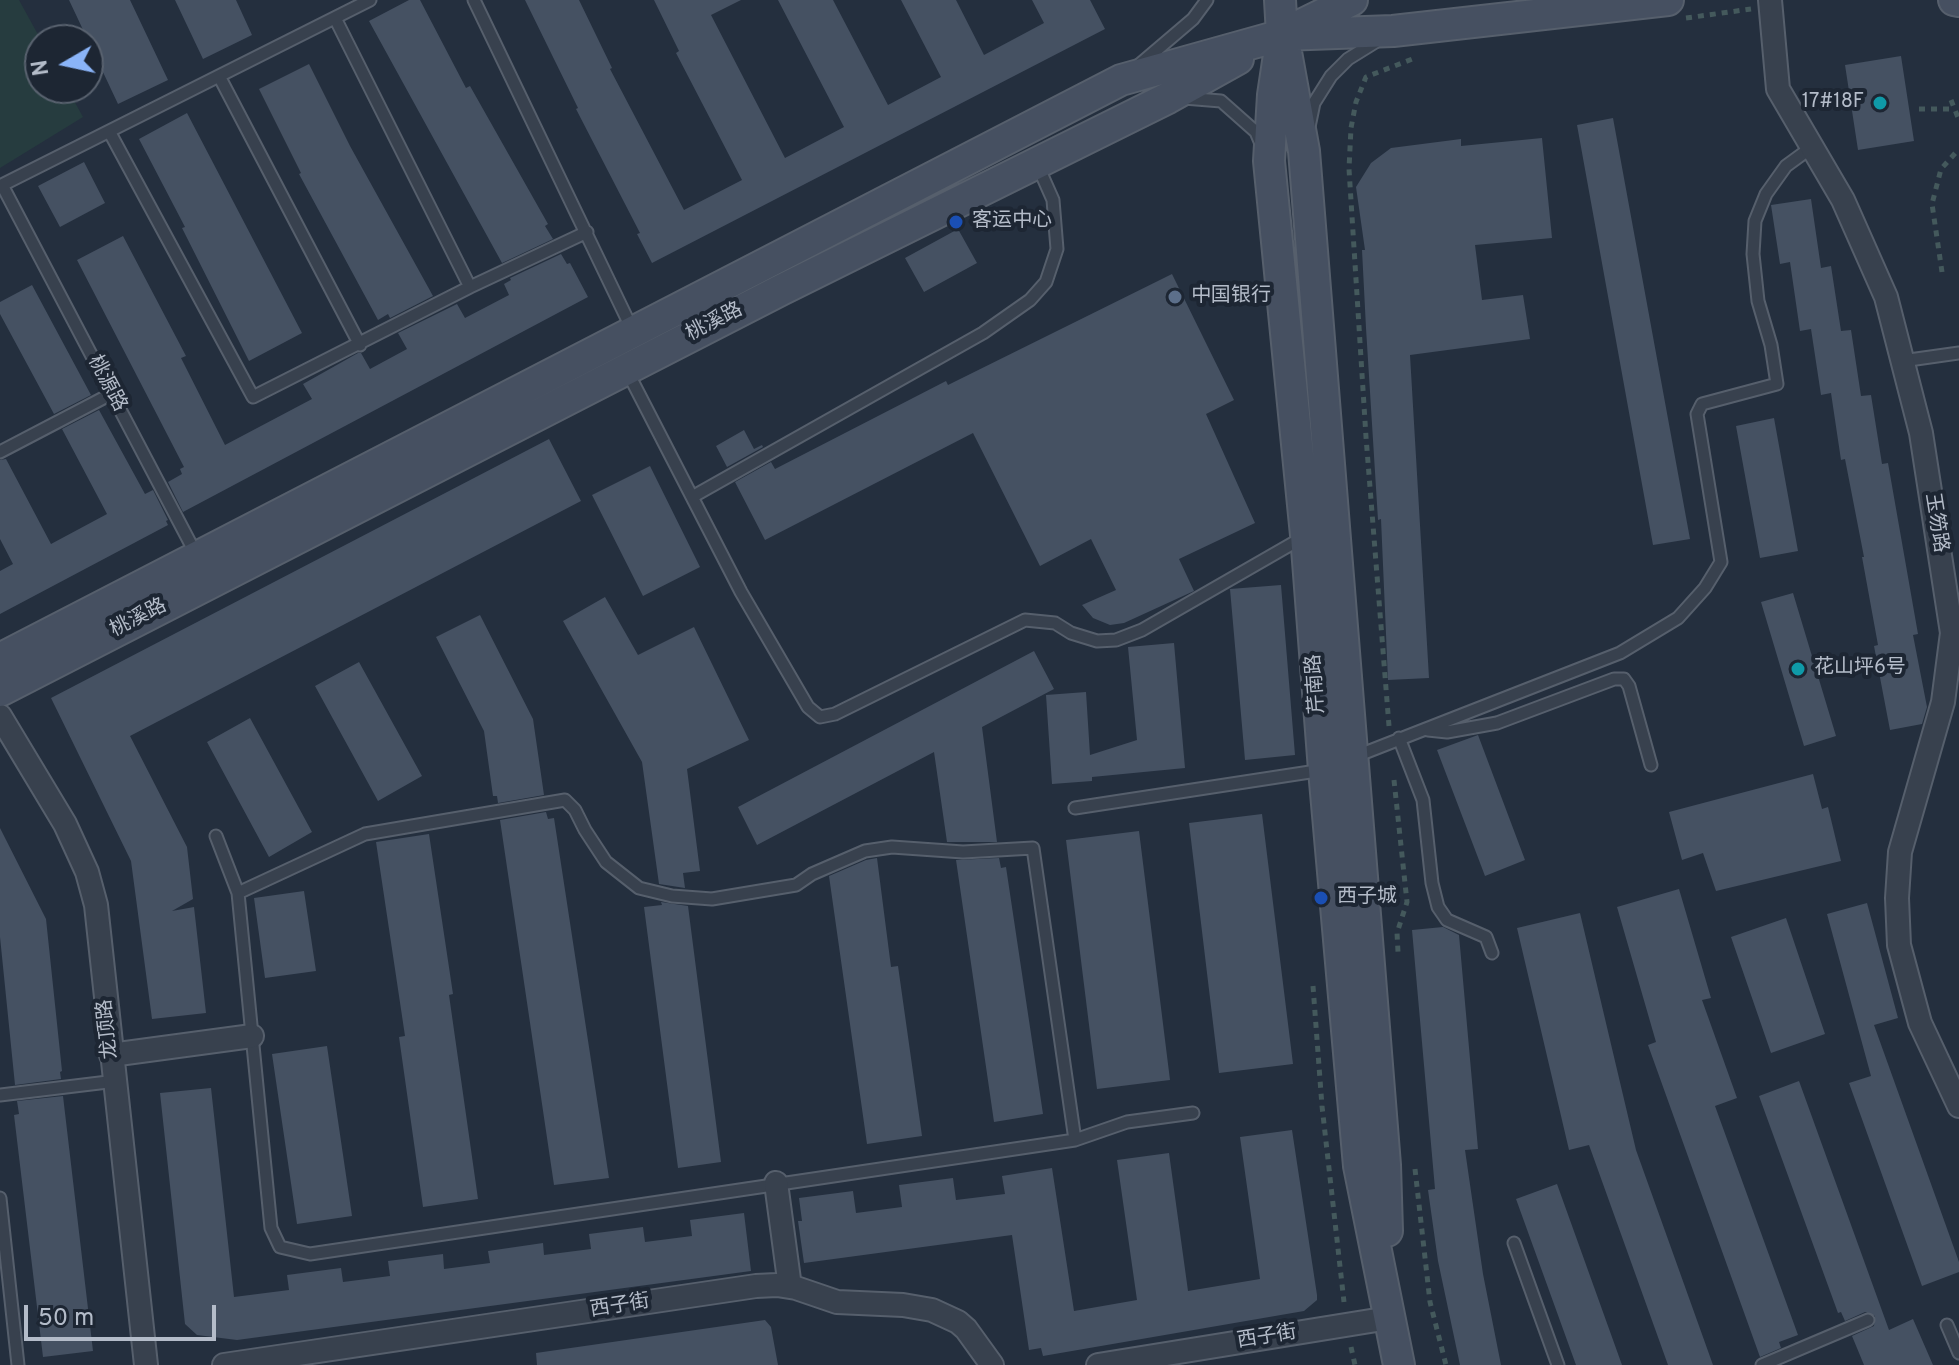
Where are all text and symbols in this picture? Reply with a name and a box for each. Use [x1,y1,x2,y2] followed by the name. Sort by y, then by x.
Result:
[24,24,104,104] north arrow
[27,58,56,77] text: N
[1802,91,1864,115] place label: 17#18F
[1871,94,1889,112] marker: 17#18F
[972,210,1052,234] place label: 客运中心
[947,213,965,231] marker: 客运中心
[1191,285,1271,309] place label: 中国银行
[1166,288,1184,306] marker: 中国银行
[683,299,747,347] street label: 桃溪路
[81,352,131,416] street label: 桃源路
[1918,491,1952,555] street label: 玉笏路
[107,595,171,643] street label: 桃溪路
[1303,653,1331,715] street label: 芹南路
[1814,657,1906,681] place label: 花山坪6号
[1789,660,1807,678] marker: 花山坪6号
[1337,886,1397,910] place label: 西子城
[1312,889,1330,907] marker: 西子城
[94,998,124,1060] street label: 龙顶路
[28,1289,220,1339] scale bar
[588,1290,652,1324] street label: 西子街
[38,1304,94,1334] text: 50 m
[1235,1321,1299,1355] street label: 西子街

